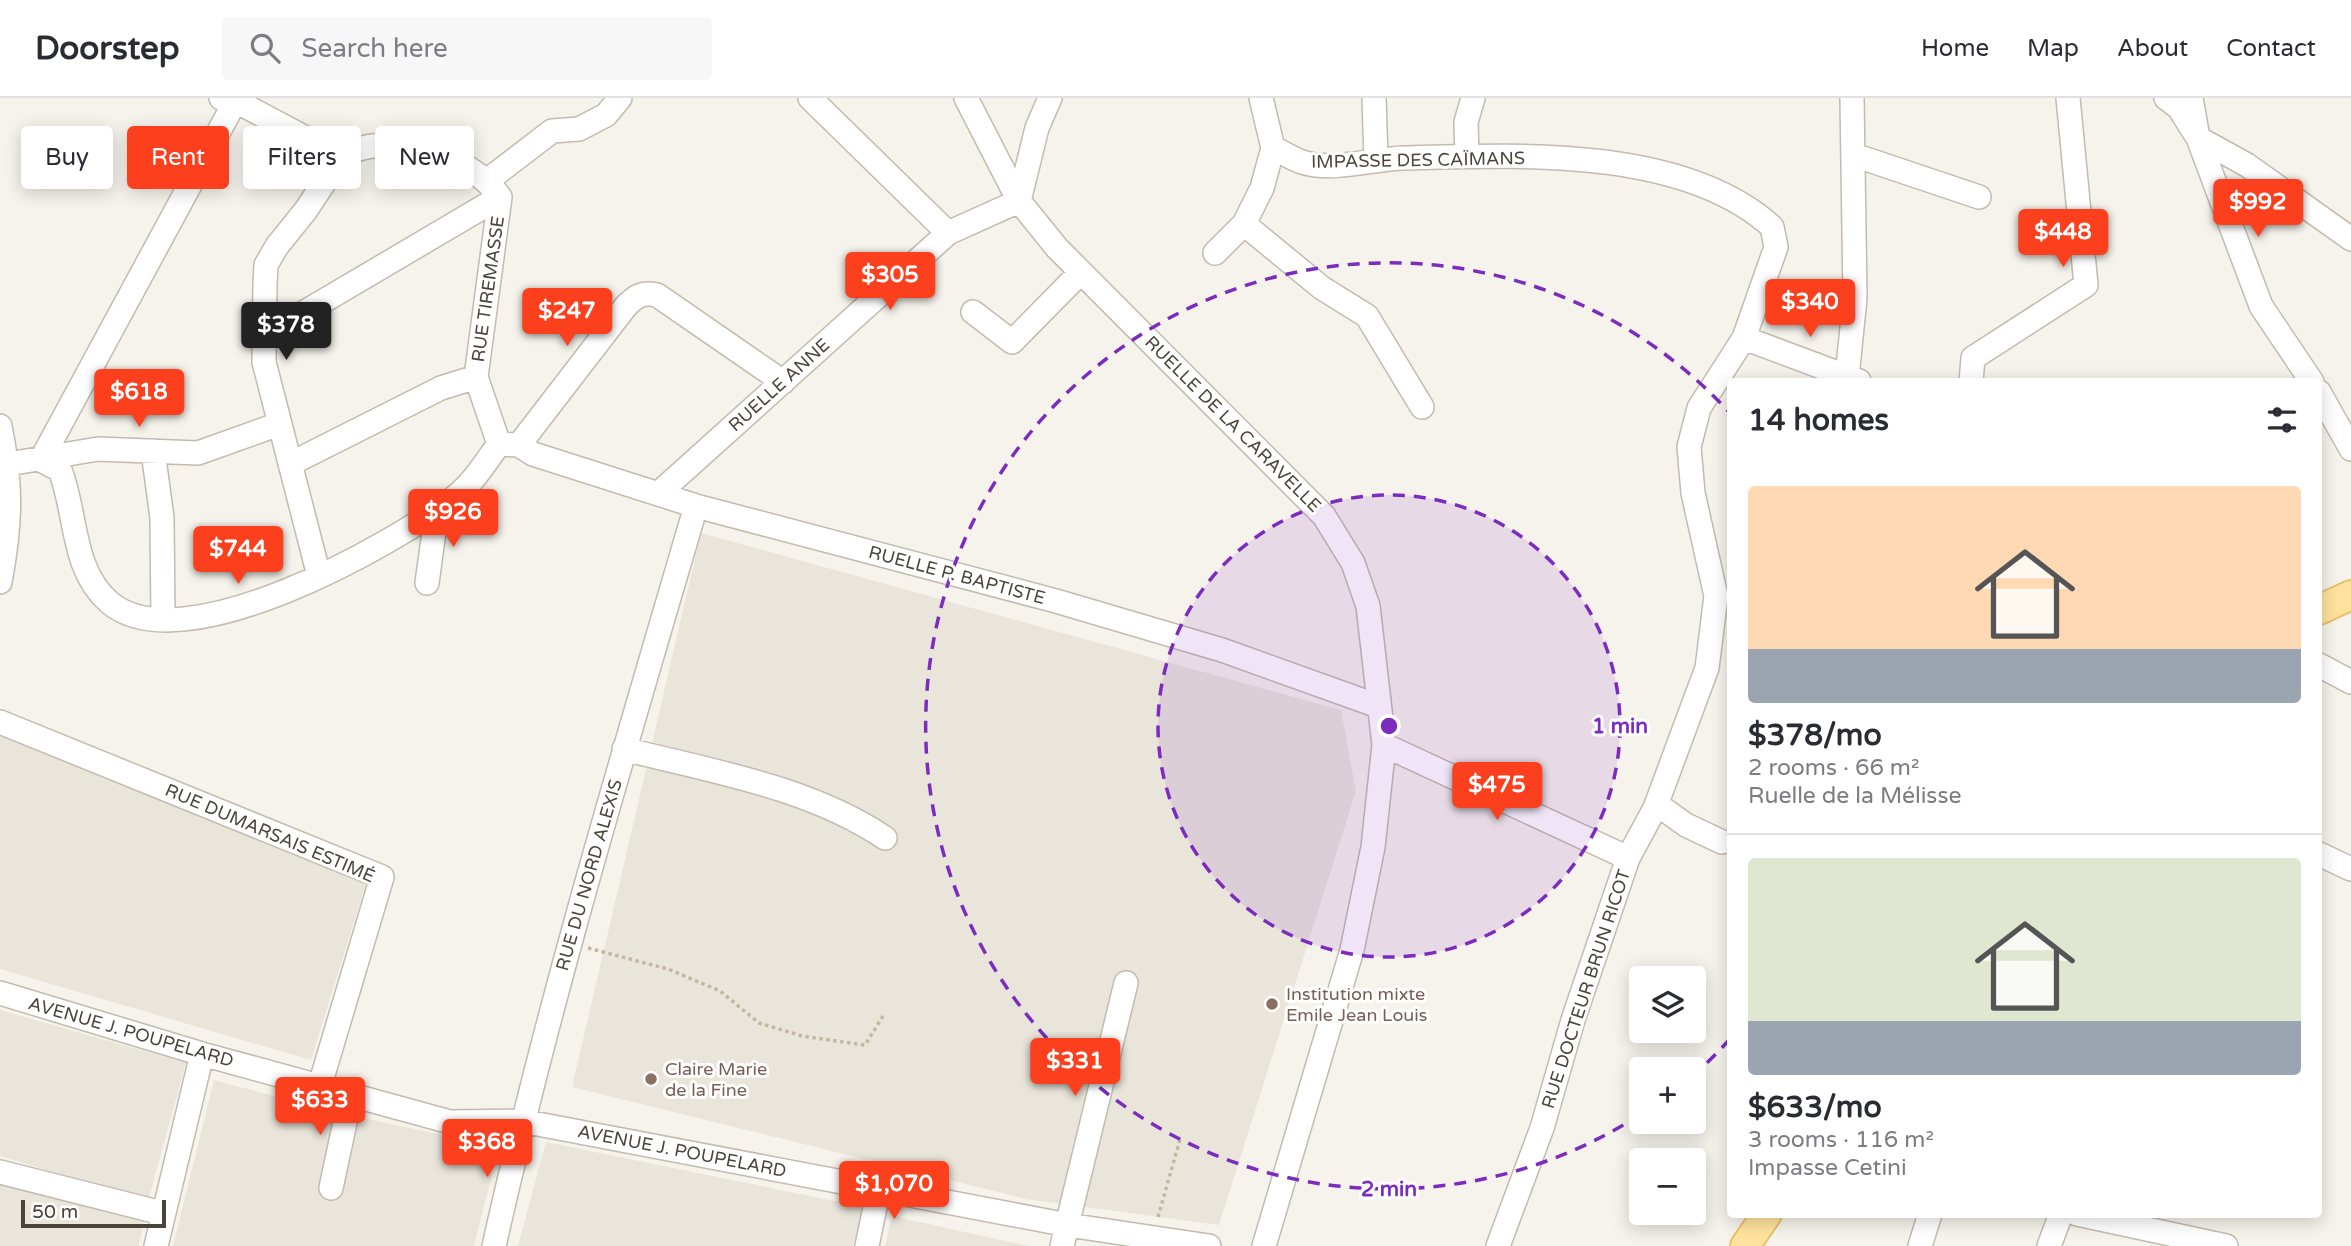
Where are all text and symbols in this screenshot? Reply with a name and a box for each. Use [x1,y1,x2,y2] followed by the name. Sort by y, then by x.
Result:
[222,17,712,80] search box
[35,29,180,68] text: Doorstep
[246,29,284,67] icon: search
[302,33,448,64] text: Search here
[1921,34,1989,63] text: Home
[2027,34,2079,63] text: Map
[2117,34,2188,63] text: About
[2226,34,2316,63] text: Contact
[21,126,113,189] chip: Buy
[127,126,229,189] chip: Rent
[243,126,361,189] chip: Filters
[375,126,474,189] chip: New
[1311,147,1525,173] street label: IMPASSE DES CAÏMANS
[2217,180,2299,239] pin: $992
[2229,188,2287,216] text: $992
[2022,209,2104,269] pin: $448
[467,214,509,364] street label: RUE TIREMASSE
[2034,218,2092,246] text: $448
[849,252,931,312] pin: $305
[861,261,919,289] text: $305
[1769,280,1851,339] pin: $340
[526,288,608,348] pin: $247
[1781,288,1839,316] text: $340
[538,297,596,325] text: $247
[245,302,327,362] pin: $378
[257,311,315,339] text: $378
[1140,331,1326,517] street label: RUELLE DE LA CARAVELLE
[724,334,834,436] street label: RUELLE ANNE
[98,370,180,429] pin: $618
[110,378,168,406] text: $618
[2263,401,2301,439] icon: filters
[1748,402,1889,439] text: 14 homes
[412,490,494,549] pin: $926
[424,498,482,526] text: $926
[197,526,279,586] pin: $744
[1962,531,2088,657] icon: home
[209,535,267,563] text: $744
[866,541,1048,609] street label: RUELLE P. BAPTISTE
[1377,714,1401,738] centre of rings
[1592,714,1648,739] text: 1 min
[1748,717,1882,754] text: $378/mo
[1748,754,1919,782] text: 2 rooms · 66 m²
[1456,762,1538,822] pin: $475
[1468,771,1526,799] text: $475
[551,777,627,973] street label: RUE DU NORD ALEXIS
[162,779,378,887] street label: RUE DUMARSAIS ESTIMÉ
[1748,782,1961,810] text: Ruelle de la Mélisse
[1537,867,1635,1111] street label: RUE DOCTEUR BRUN RICOT
[1962,903,2088,1029] icon: home
[1629,966,1706,1225] map controls
[1629,966,1706,1043] button: layers
[1286,983,1427,1026] place label: Institution mixte Emile Jean Louis
[26,992,236,1072] street label: AVENUE J. POUPELARD
[1264,996,1280,1012] marker: Institution mixte Emile Jean Louis
[1034,1038,1116,1098] pin: $331
[1046,1047,1104,1075] text: $331
[1629,1057,1706,1134] button: +
[665,1058,767,1101] place label: Claire Marie de la Fine
[643,1071,659,1087] marker: Claire Marie de la Fine
[279,1077,361,1137] pin: $633
[291,1086,349,1114] text: $633
[1748,1089,1882,1126] text: $633/mo
[446,1119,528,1179] pin: $368
[576,1120,788,1182] street label: AVENUE J. POUPELARD
[1748,1126,1934,1154] text: 3 rooms · 116 m²
[458,1128,516,1156] text: $368
[1629,1148,1706,1225] button: −
[1748,1154,1907,1182] text: Impasse Cetini
[837,1162,951,1221] pin: $1,070
[855,1170,933,1198] text: $1,070
[1361,1177,1417,1202] text: 2 min
[21,1197,166,1229] scale bar
[32,1201,78,1223] text: 50 m

